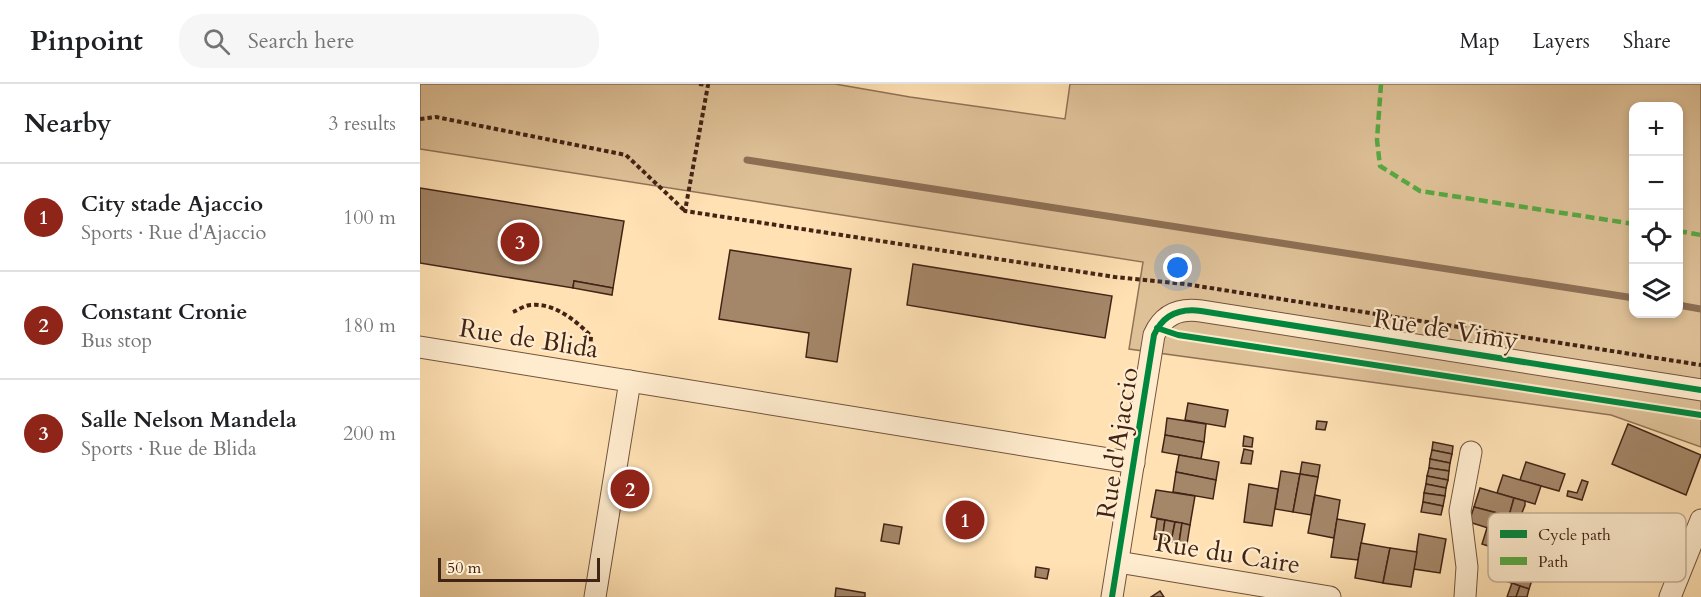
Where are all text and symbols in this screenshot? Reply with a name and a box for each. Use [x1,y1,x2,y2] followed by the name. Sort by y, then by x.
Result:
[179,14,599,68] search box
[30,22,143,60] text: Pinpoint
[200,25,233,58] icon: search
[248,26,354,56] text: Search here
[1460,27,1500,56] text: Map
[1533,27,1590,56] text: Layers
[1623,27,1671,56] text: Share
[1629,102,1683,318] map controls
[1629,102,1683,156] button: +
[24,106,112,141] text: Nearby
[328,110,396,137] text: 3 results
[1629,156,1683,210] button: −
[81,189,263,219] text: City stade Ajaccio
[38,204,49,231] text: 1
[343,204,396,231] text: 100 m
[1629,210,1683,264] button: locate
[81,219,266,246] text: Sports · Rue d'Ajaccio
[500,220,540,264] pin: 3
[1163,253,1192,282] your location
[1629,264,1683,318] button: layers
[81,297,247,327] text: Constant Cronie
[1371,301,1521,358] street label: Rue de Vimy
[457,310,601,367] street label: Rue de Blida
[38,312,49,339] text: 2
[343,312,396,339] text: 180 m
[81,327,152,354] text: Bus stop
[1088,365,1147,521] street label: Rue d'Ajaccio
[81,405,297,435] text: Salle Nelson Mandela
[38,420,49,447] text: 3
[343,420,396,447] text: 200 m
[81,435,257,462] text: Sports · Rue de Blida
[610,466,650,512] pin: 2
[946,498,984,542] pin: 1
[1488,513,1686,582] legend
[1538,524,1611,546] text: Cycle path
[1153,525,1303,582] street label: Rue du Caire
[1538,551,1568,573] text: Path
[438,555,600,582] scale bar
[447,557,481,579] text: 50 m

